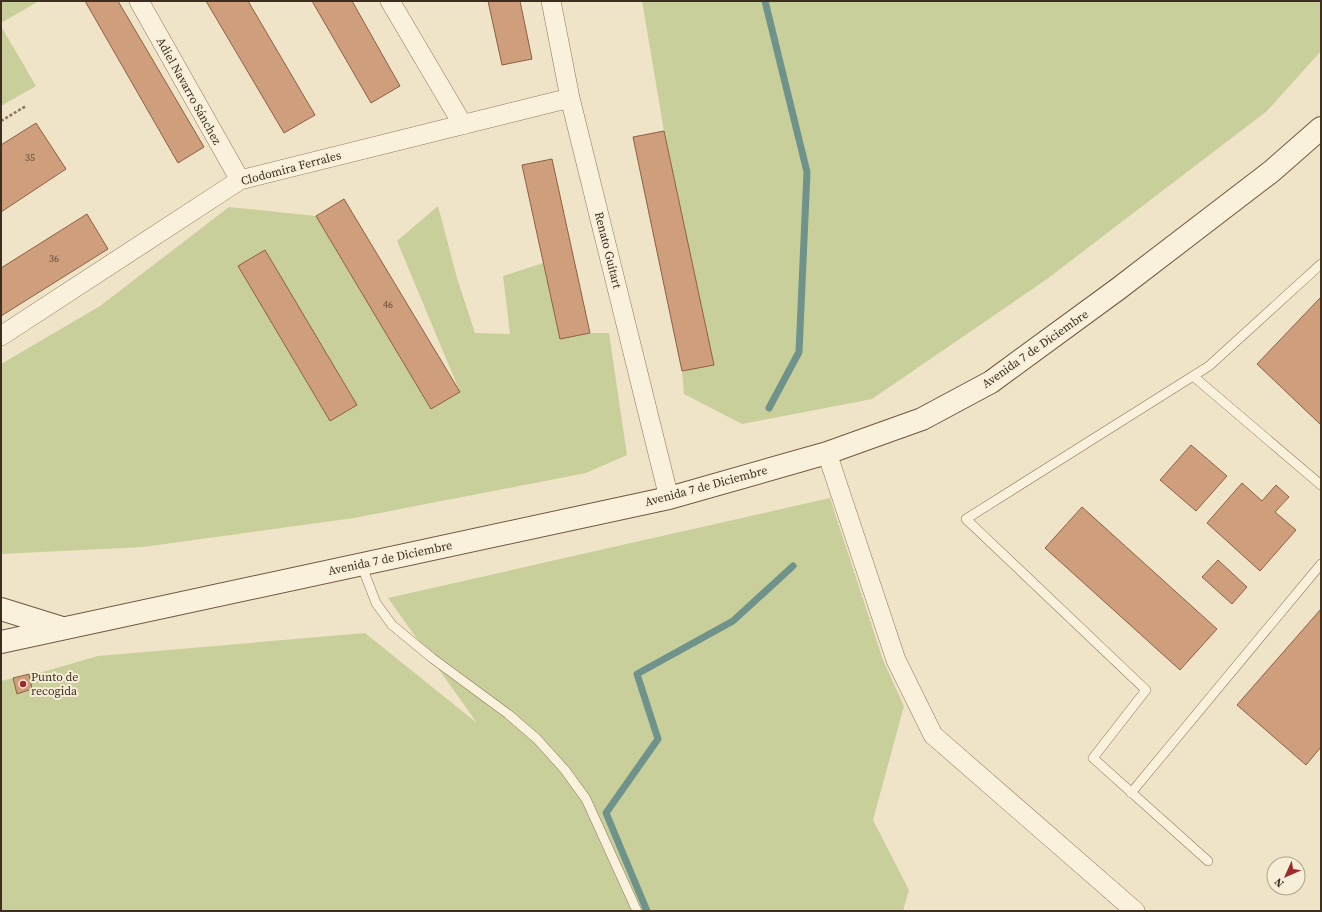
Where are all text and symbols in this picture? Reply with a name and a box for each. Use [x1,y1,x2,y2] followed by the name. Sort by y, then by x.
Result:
[153,34,225,148] street label: Adiel Navarro Sánchez
[239,147,343,189] street label: Clodomira Ferrales
[25,151,35,164] house number: 35
[591,210,625,290] street label: Renato Guitart
[49,252,59,265] house number: 36
[383,298,393,311] house number: 46
[979,306,1091,392] street label: Avenida 7 de Diciembre
[643,462,769,510] street label: Avenida 7 de Diciembre
[326,537,454,579] street label: Avenida 7 de Diciembre
[31,669,78,699] place label: Punto de recogida
[18,679,28,689] marker: Punto de recogida
[1266,856,1306,896] north arrow
[1271,875,1287,891] text: N

